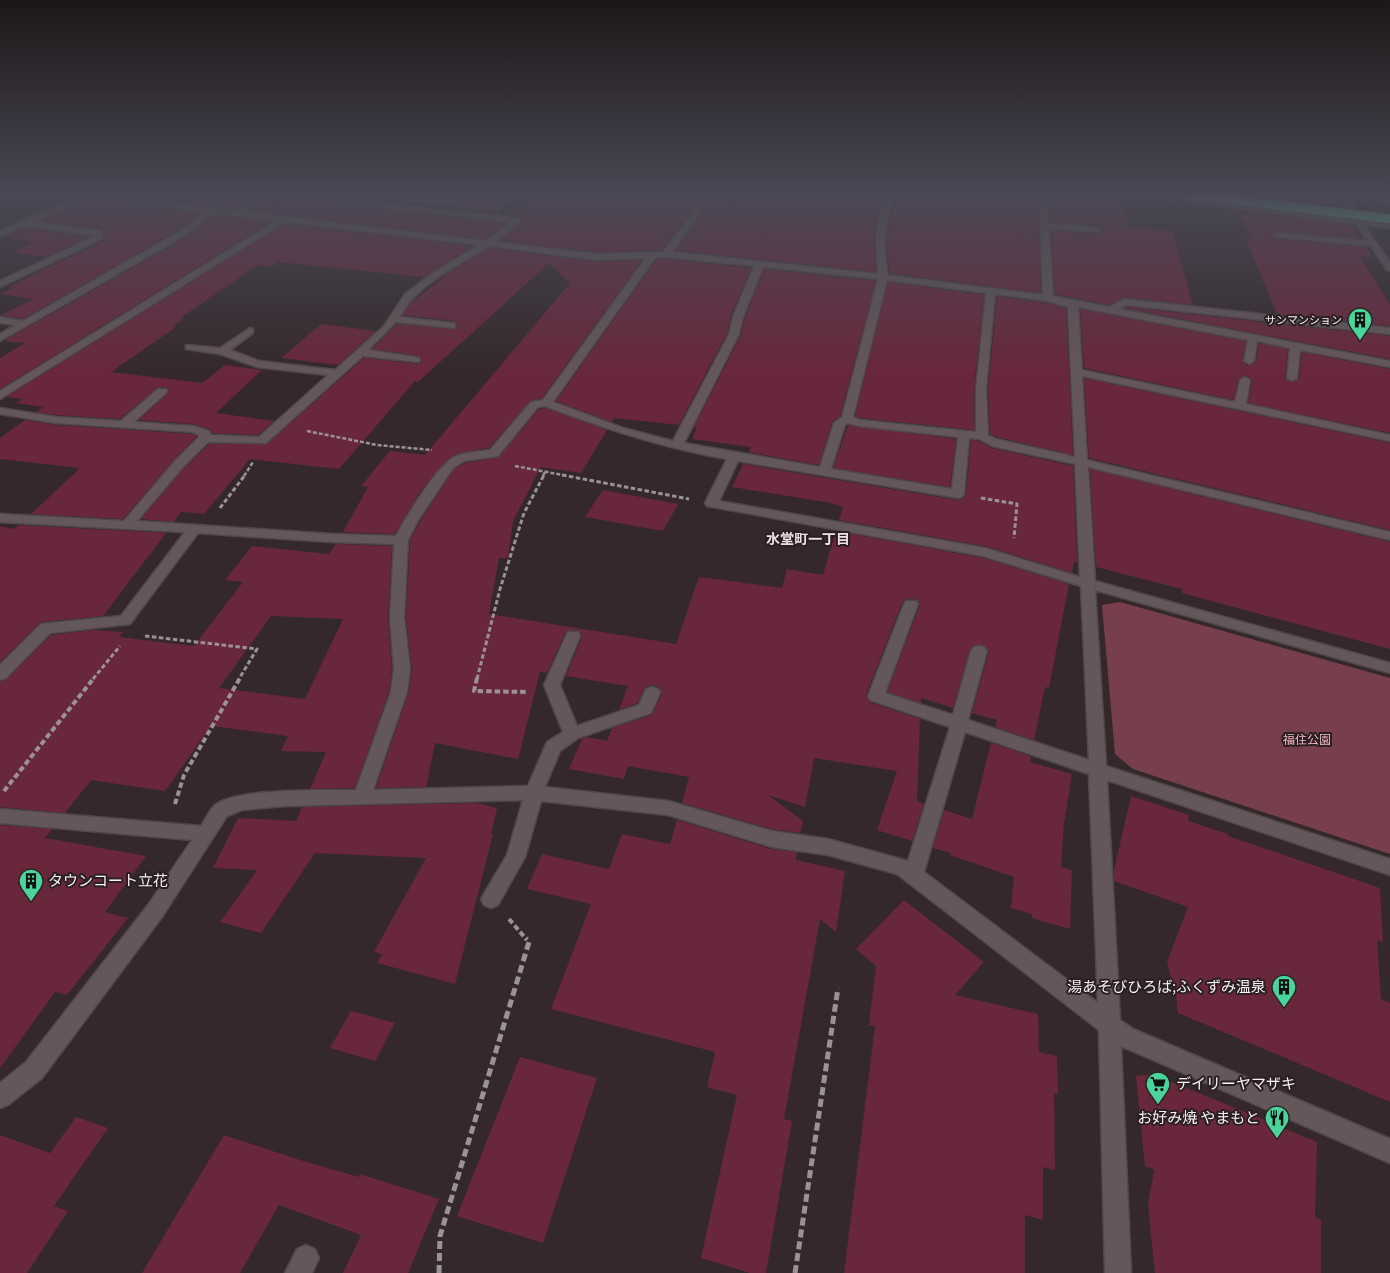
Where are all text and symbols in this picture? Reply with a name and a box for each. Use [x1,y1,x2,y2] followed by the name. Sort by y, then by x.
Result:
[1347,307,1373,341] building icon: サンマンション
[1265,313,1342,328] place label: サンマンション
[766,530,850,550] district label: 水堂町一丁目
[1283,732,1331,749] park label: 福住公園
[18,868,44,902] building icon: タウンコート立花
[48,871,168,892] place label: タウンコート立花
[1271,974,1297,1008] building icon: 湯あそびひろば;ふくずみ温泉
[1067,977,1266,998] place label: 湯あそびひろば;ふくずみ温泉
[1145,1071,1171,1105] supermarket icon: デイリーヤマザキ
[1176,1074,1296,1095] place label: デイリーヤマザキ
[1264,1105,1290,1139] restaurant icon: お好み焼 やまもと
[1137,1108,1260,1129] place label: お好み焼 やまもと

